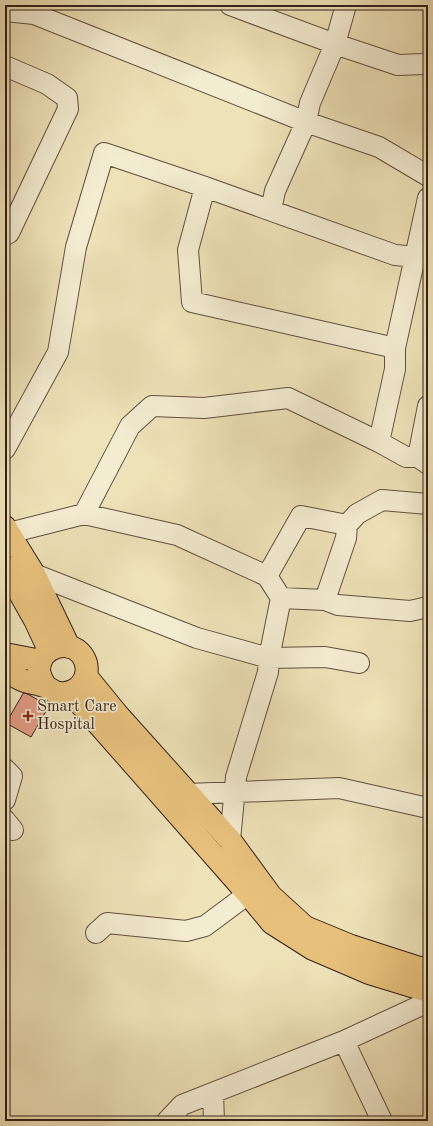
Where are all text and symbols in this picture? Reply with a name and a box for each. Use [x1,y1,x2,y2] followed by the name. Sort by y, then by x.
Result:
[37,699,117,733] place label: Smart Care Hospital
[22,710,34,722] marker: Smart Care Hospital

